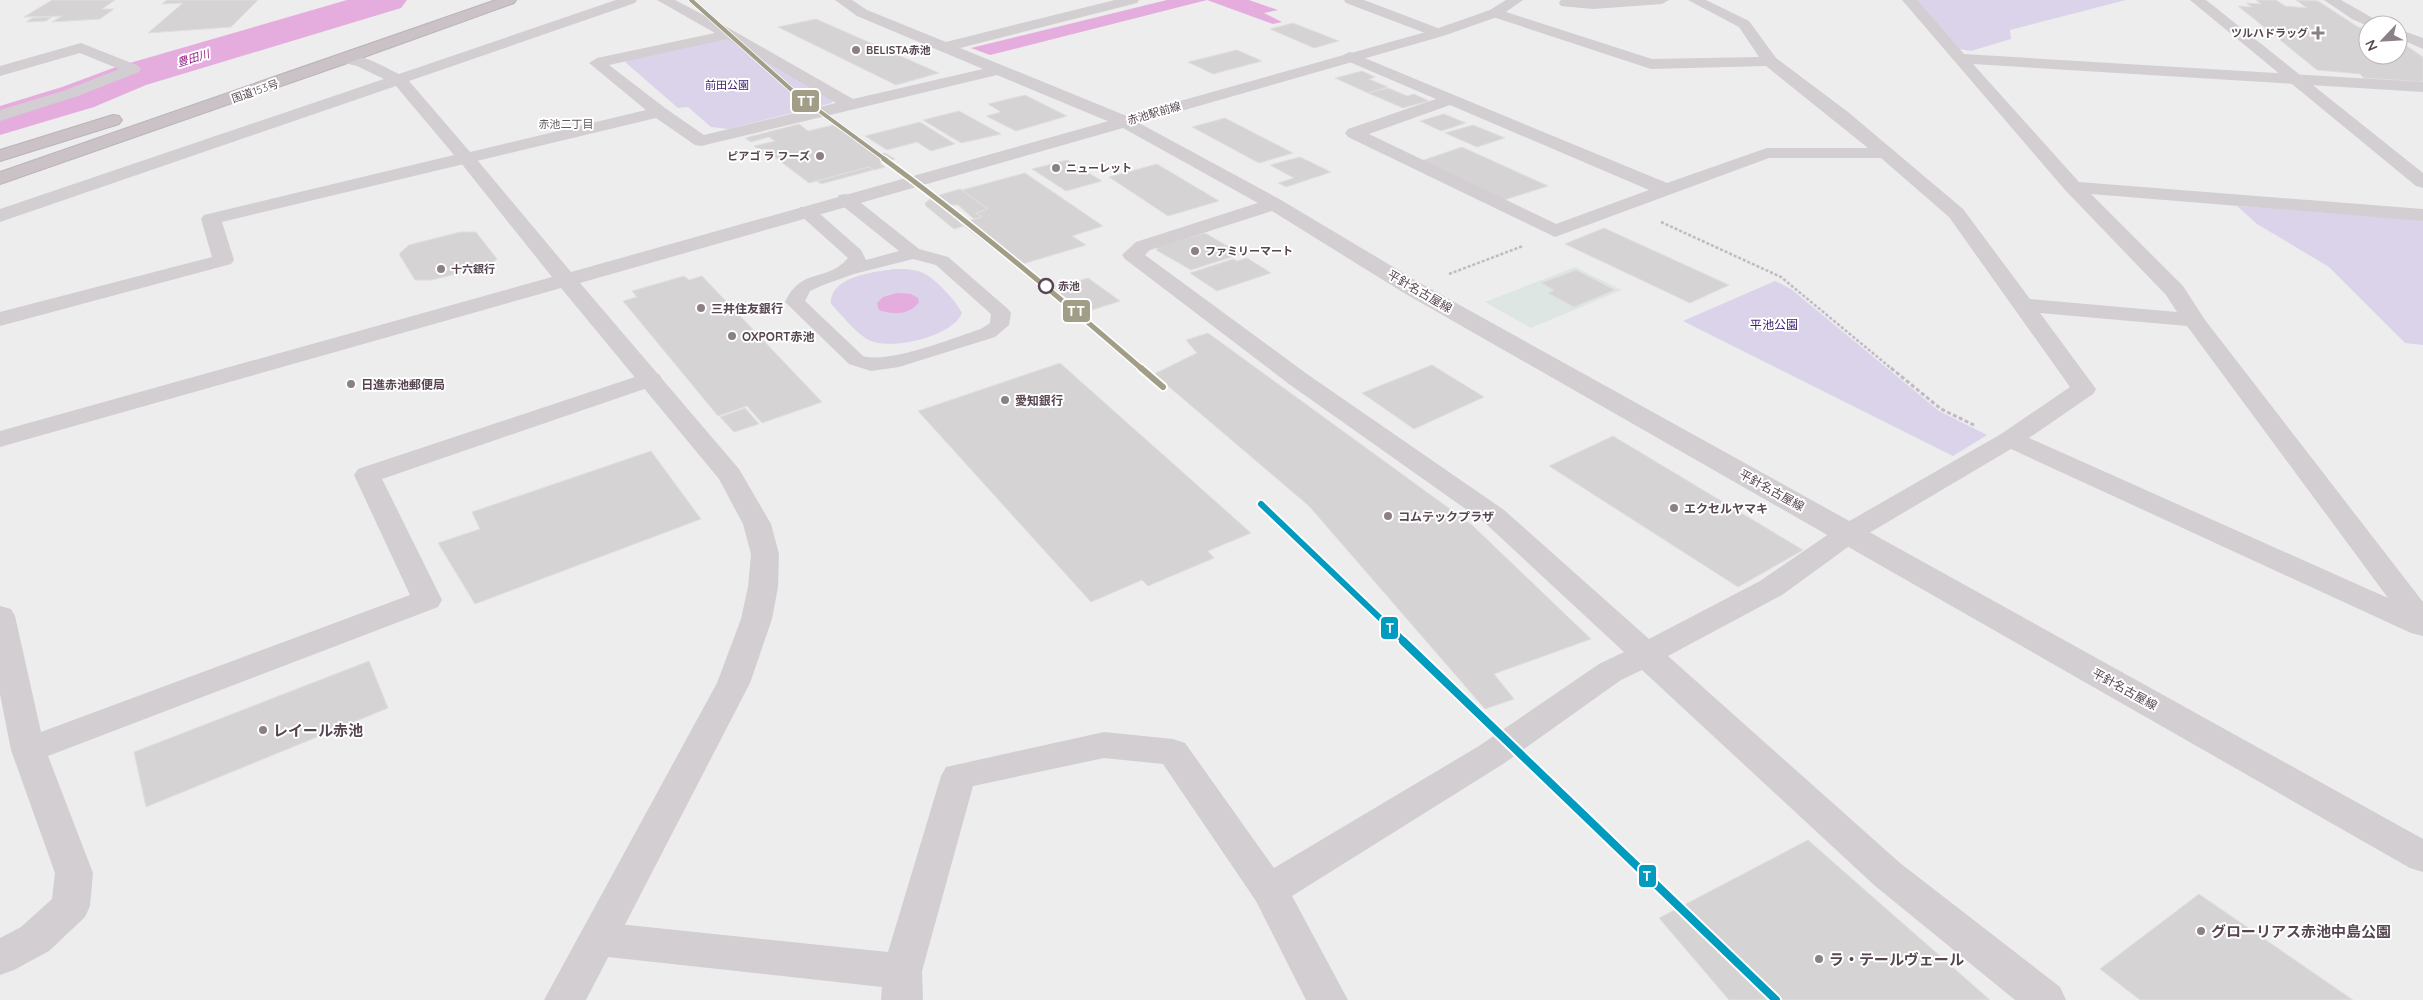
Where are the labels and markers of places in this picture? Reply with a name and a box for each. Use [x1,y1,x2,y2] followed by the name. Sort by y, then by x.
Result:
[2231,26,2308,40] place label: ツルハドラッグ
[2312,27,2324,39] marker: ツルハドラッグ
[866,43,931,57] place label: BELISTA赤池
[850,44,862,56] marker: BELISTA赤池
[727,149,810,163] place label: ピアゴ ラ フーズ
[814,150,826,162] marker: ピアゴ ラ フーズ
[1066,161,1132,175] place label: ニューレット
[1050,162,1062,174] marker: ニューレット
[1205,244,1293,258] place label: ファミリーマート
[1189,245,1201,257] marker: ファミリーマート
[451,262,495,276] place label: 十六銀行
[435,263,447,275] marker: 十六銀行
[1038,278,1054,294] marker: 赤池
[1058,279,1080,293] place label: 赤池
[711,301,783,316] place label: 三井住友銀行
[695,302,707,314] marker: 三井住友銀行
[742,329,815,344] place label: OXPORT赤池
[726,330,738,342] marker: OXPORT赤池
[361,377,445,392] place label: 日進赤池郵便局
[345,378,357,390] marker: 日進赤池郵便局
[1015,393,1063,408] place label: 愛知銀行
[999,394,1011,406] marker: 愛知銀行
[1684,501,1768,516] place label: エクセルヤマキ
[1668,502,1680,514] marker: エクセルヤマキ
[1398,509,1494,524] place label: コムテックプラザ
[1382,510,1394,522] marker: コムテックプラザ
[273,721,363,740] place label: レイール赤池
[257,724,269,736] marker: レイール赤池
[2211,922,2391,941] place label: グローリアス赤池中島公園
[2195,925,2207,937] marker: グローリアス赤池中島公園
[1829,950,1964,969] place label: ラ・テールヴェール
[1813,953,1825,965] marker: ラ・テールヴェール

